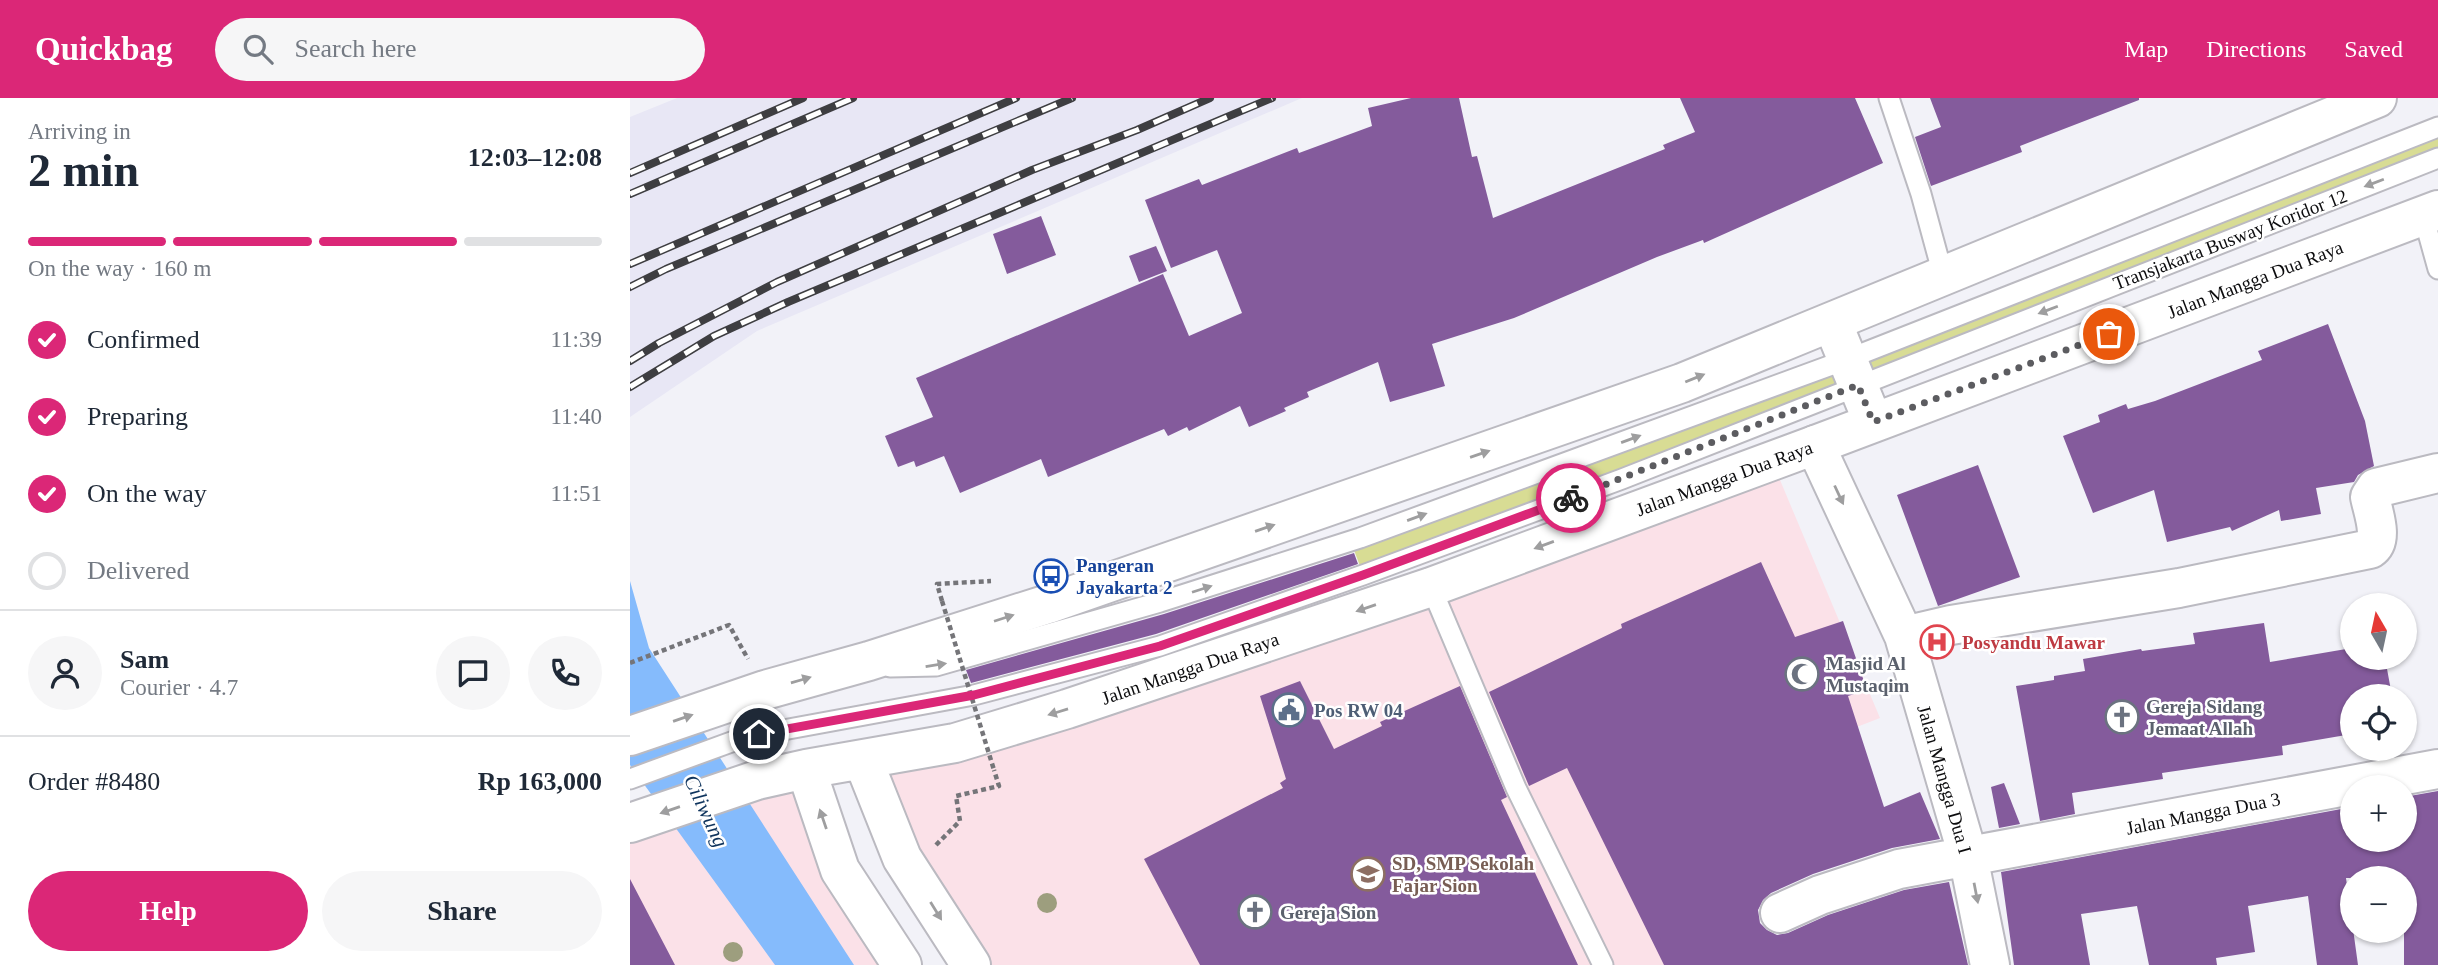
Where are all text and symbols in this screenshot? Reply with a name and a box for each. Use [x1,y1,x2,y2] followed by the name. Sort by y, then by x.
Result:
[215,18,705,81] search box
[239,30,277,68] icon: search
[35,31,173,67] text: Quickbag
[295,34,417,63] text: Search here
[2124,36,2168,62] text: Map
[2206,36,2306,62] text: Directions
[2344,36,2403,62] text: Saved
[28,119,131,144] text: Arriving in
[468,143,602,172] text: 12:03–12:08
[28,145,139,196] text: 2 min
[2364,178,2385,189] one-way arrow
[2110,185,2350,294] street label: Transjakarta Busway Koridor 12
[2164,236,2346,323] street label: Jalan Mangga Dua Raya
[28,256,211,281] text: On the way · 160 m
[2079,304,2139,364] pin
[2038,305,2059,316] one-way arrow
[2090,315,2128,353] icon: bag
[28,321,66,359] icon: check
[87,325,200,354] text: Confirmed
[550,327,602,352] text: 11:39
[1685,373,1706,384] one-way arrow
[28,398,66,436] icon: check
[87,402,188,431] text: Preparing
[550,404,602,429] text: 11:40
[1621,433,1642,444] one-way arrow
[1633,437,1816,520] street label: Jalan Mangga Dua Raya
[1470,448,1491,459] one-way arrow
[1536,463,1606,533] courier
[28,475,66,513] icon: check
[87,479,207,508] text: On the way
[1552,479,1590,517] icon: bike
[550,481,602,506] text: 11:51
[1833,485,1844,505] one-way arrow
[1407,511,1428,522] one-way arrow
[1255,522,1276,533] one-way arrow
[1534,540,1555,551] one-way arrow
[1076,555,1173,598] place label: Pangeran Jayakarta 2
[87,556,190,585] text: Delivered
[1032,557,1070,595] bus stop icon: Pangeran Jayakarta 2
[1191,583,1212,593] one-way arrow
[2340,593,2417,670] north arrow
[2340,593,2417,943] map controls
[1356,604,1377,614] one-way arrow
[994,612,1015,623] one-way arrow
[1918,623,1956,661] hospital icon: Posyandu Mawar
[1099,628,1282,709] street label: Jalan Mangga Dua Raya
[1962,632,2106,653] place label: Posyandu Mawar
[28,636,102,710] button: person
[436,636,510,710] button: chat
[528,636,602,710] button: phone
[120,645,169,674] text: Sam
[1826,653,1910,696] place label: Masjid Al Mustaqim
[1783,655,1821,693] mosque icon: Masjid Al Mustaqim
[925,659,947,670] one-way arrow
[120,675,238,700] text: Courier · 4.7
[791,675,812,685] one-way arrow
[2340,684,2417,761] button: locate
[1270,691,1308,729] public building icon: Pos RW 04
[2146,696,2263,739] place label: Gereja Sidang Jemaat Allah
[2103,698,2141,736] church icon: Gereja Sidang Jemaat Allah
[1314,700,1403,721] place label: Pos RW 04
[1913,702,1976,856] street label: Jalan Mangga Dua I
[729,704,789,764] pin
[1047,707,1068,717] one-way arrow
[672,712,693,723] one-way arrow
[740,715,778,753] icon: home
[28,767,160,796] text: Order #8480
[478,767,602,796] text: Rp 163,000
[679,771,733,851] water label: Ciliwung
[2340,775,2417,852] button: +
[2124,788,2282,839] street label: Jalan Mangga Dua 3
[660,805,681,816] one-way arrow
[817,809,828,830] one-way arrow
[1392,853,1534,896] place label: SD, SMP Sekolah Fajar Sion
[1349,855,1387,893] school or university icon: SD, SMP Sekolah Fajar Sion
[2340,866,2417,943] button: −
[28,871,308,951] button: Help
[322,871,602,951] button: Share
[1970,882,1981,904] one-way arrow
[1236,893,1274,931] church icon: Gereja Sion
[930,902,943,921] one-way arrow
[1280,902,1377,923] place label: Gereja Sion

